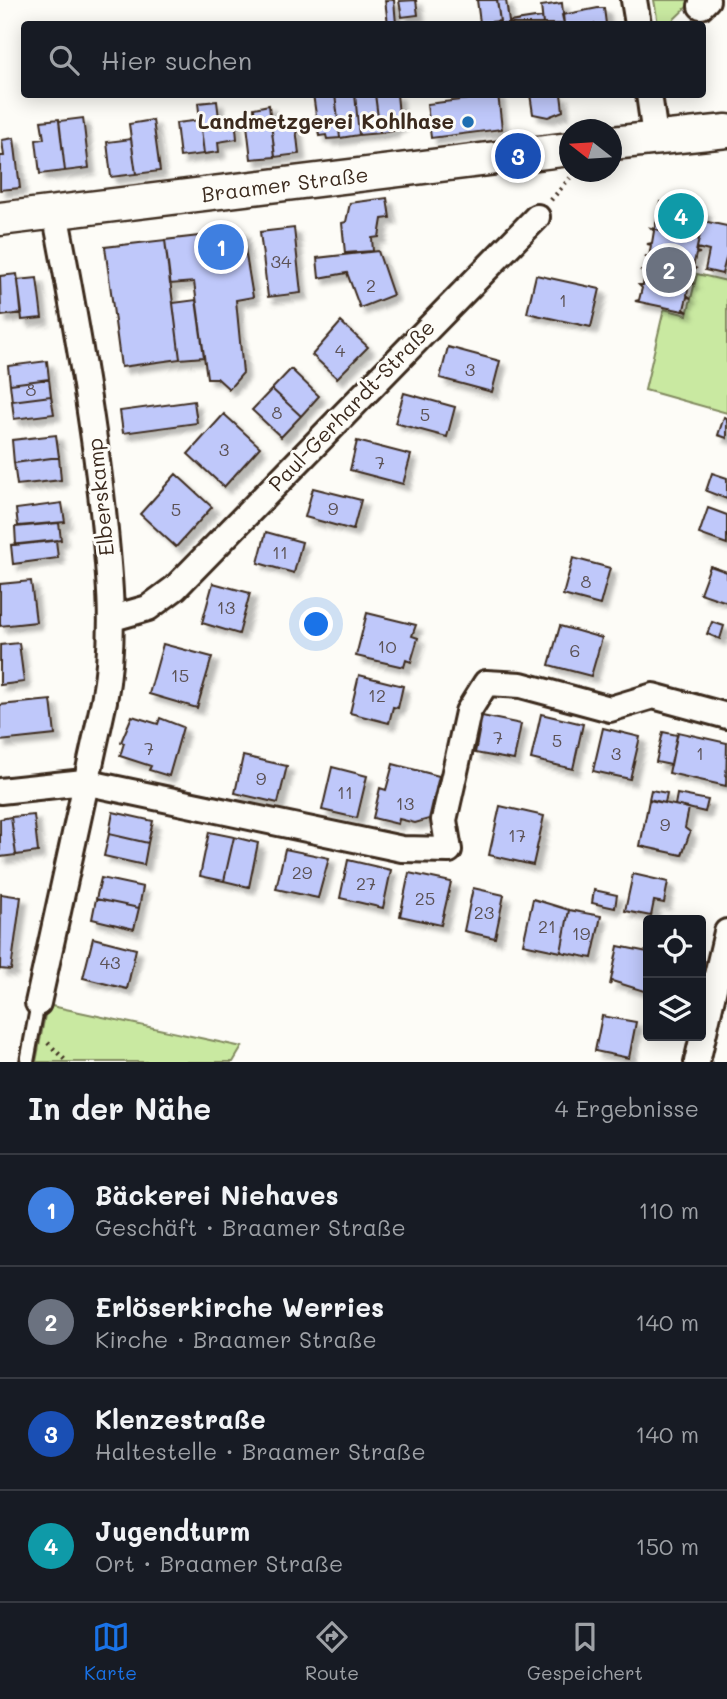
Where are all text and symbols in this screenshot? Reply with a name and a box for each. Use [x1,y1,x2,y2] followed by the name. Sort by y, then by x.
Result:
[21,21,706,98] search box
[45,41,83,79] icon: search
[101,43,252,77] text: Hier suchen
[197,107,454,134] place label: Landmetzgerei Kohlhase
[460,114,476,130] marker: Landmetzgerei Kohlhase
[559,119,622,182] north arrow
[495,130,541,182] pin: 3
[200,160,370,207] street label: Braamer Straße
[658,190,704,242] pin: 4
[198,221,244,273] pin: 1
[646,244,692,296] pin: 2
[270,249,292,273] house number: 34
[366,273,376,297] house number: 2
[559,288,567,312] house number: 1
[262,313,440,497] street label: Paul-Gerhardt-Straße
[335,338,346,362] house number: 4
[465,357,475,381] house number: 3
[26,377,37,401] house number: 8
[272,400,283,424] house number: 8
[420,402,430,426] house number: 5
[80,437,119,557] street label: Elberskamp
[219,437,229,461] house number: 3
[375,450,385,474] house number: 7
[328,496,339,520] house number: 9
[171,497,181,521] house number: 5
[272,540,288,564] house number: 11
[581,569,592,593] house number: 8
[217,595,235,619] house number: 13
[299,607,333,641] your location
[377,634,397,658] house number: 10
[570,638,580,662] house number: 6
[171,663,189,687] house number: 15
[368,683,386,707] house number: 12
[493,725,503,749] house number: 7
[552,728,562,752] house number: 5
[144,736,154,760] house number: 7
[611,741,621,765] house number: 3
[696,741,704,765] house number: 1
[256,766,267,790] house number: 9
[337,780,353,804] house number: 11
[396,791,414,815] house number: 13
[660,812,671,836] house number: 9
[508,823,526,847] house number: 17
[292,860,313,884] house number: 29
[356,871,376,895] house number: 27
[415,886,435,910] house number: 25
[474,900,494,924] house number: 23
[538,914,556,938] house number: 21
[643,915,706,1041] map controls
[643,915,706,978] button: locate
[572,921,591,945] house number: 19
[99,950,121,974] house number: 43
[643,978,706,1041] button: layers
[28,1088,211,1128] text: In der Nähe
[555,1093,699,1123] text: 4 Ergebnisse
[95,1178,339,1212] text: Bäckerei Niehaves
[46,1195,56,1225] text: 1
[639,1195,699,1225] text: 110 m
[95,1212,406,1242] text: Geschäft · Braamer Straße
[95,1290,384,1324] text: Erlöserkirche Werries
[45,1307,57,1337] text: 2
[635,1307,699,1337] text: 140 m
[95,1324,377,1354] text: Kirche · Braamer Straße
[95,1402,266,1436] text: Klenzestraße
[44,1419,58,1449] text: 3
[635,1419,699,1449] text: 140 m
[95,1436,426,1466] text: Haltestelle · Braamer Straße
[95,1514,250,1548] text: Jugendturm
[44,1531,58,1561] text: 4
[635,1531,699,1561] text: 150 m
[95,1548,343,1578] text: Ort · Braamer Straße
[84,1618,137,1685] tab: Karte
[305,1618,359,1685] tab: Route
[527,1618,643,1685] tab: Gespeichert

